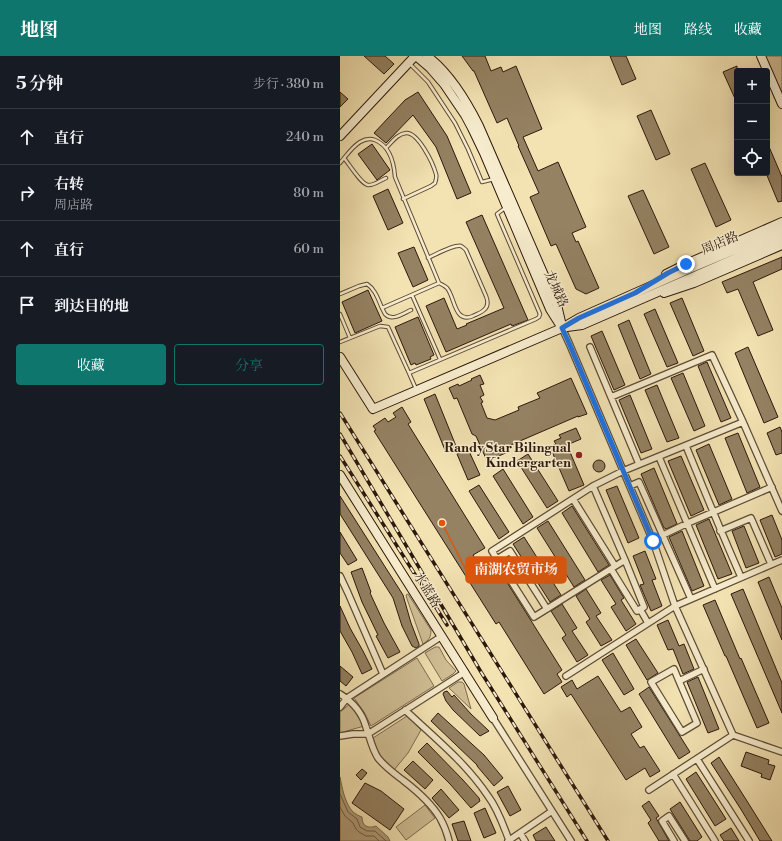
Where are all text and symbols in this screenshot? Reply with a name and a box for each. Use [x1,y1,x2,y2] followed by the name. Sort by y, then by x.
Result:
[20,18,58,42] text: 地图
[634,21,662,39] text: 地图
[684,21,712,39] text: 路线
[734,21,762,39] text: 收藏
[734,68,770,176] map controls
[734,68,770,104] button: +
[16,73,63,95] text: 5 分钟
[253,76,324,92] text: 步行 · 380 m
[734,104,770,140] button: −
[16,126,38,148] icon: ahead
[54,129,84,148] text: 直行
[286,129,324,145] text: 240 m
[734,140,770,176] button: locate
[54,175,84,194] text: 右转
[16,182,38,204] icon: right
[293,185,324,201] text: 80 m
[54,197,93,213] text: 周店路
[699,228,741,258] street label: 周店路
[16,238,38,260] icon: ahead
[54,241,84,260] text: 直行
[293,241,324,257] text: 60 m
[677,255,695,273] route end
[541,268,571,310] street label: 龙城路
[16,294,38,316] icon: arrive
[54,297,129,316] text: 到达目的地
[16,344,166,385] button: 收藏
[174,344,324,385] button: 分享
[444,440,572,471] place label: Randy Star Bilingual Kindergarten
[574,450,584,460] marker: Randy Star Bilingual Kindergarten
[644,532,662,550] route start
[466,557,566,583] callout: 南湖农贸市场
[474,561,558,579] text: 南湖农贸市场
[410,569,444,611] street label: 水蓝路

